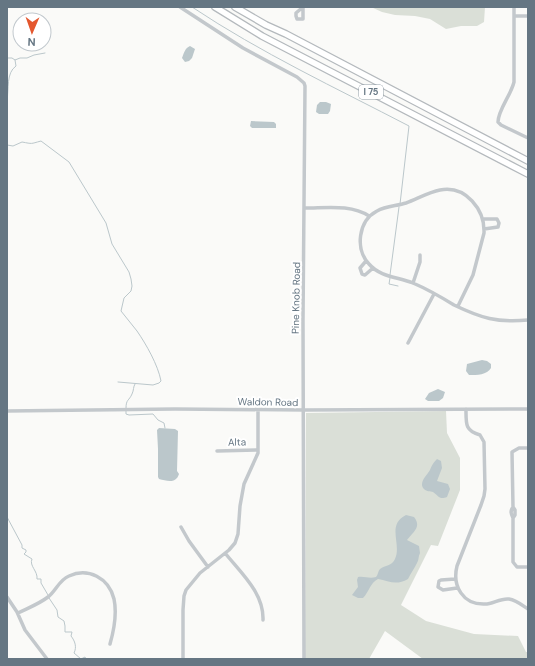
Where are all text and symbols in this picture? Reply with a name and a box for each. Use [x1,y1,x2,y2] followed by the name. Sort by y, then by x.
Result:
[12,12,52,52] north arrow
[27,35,36,49] text: N
[359,85,383,99] road number: I 75
[289,262,303,334] street label: Pine Knob Road
[238,395,298,409] street label: Waldon Road
[228,435,246,449] street label: Alta

